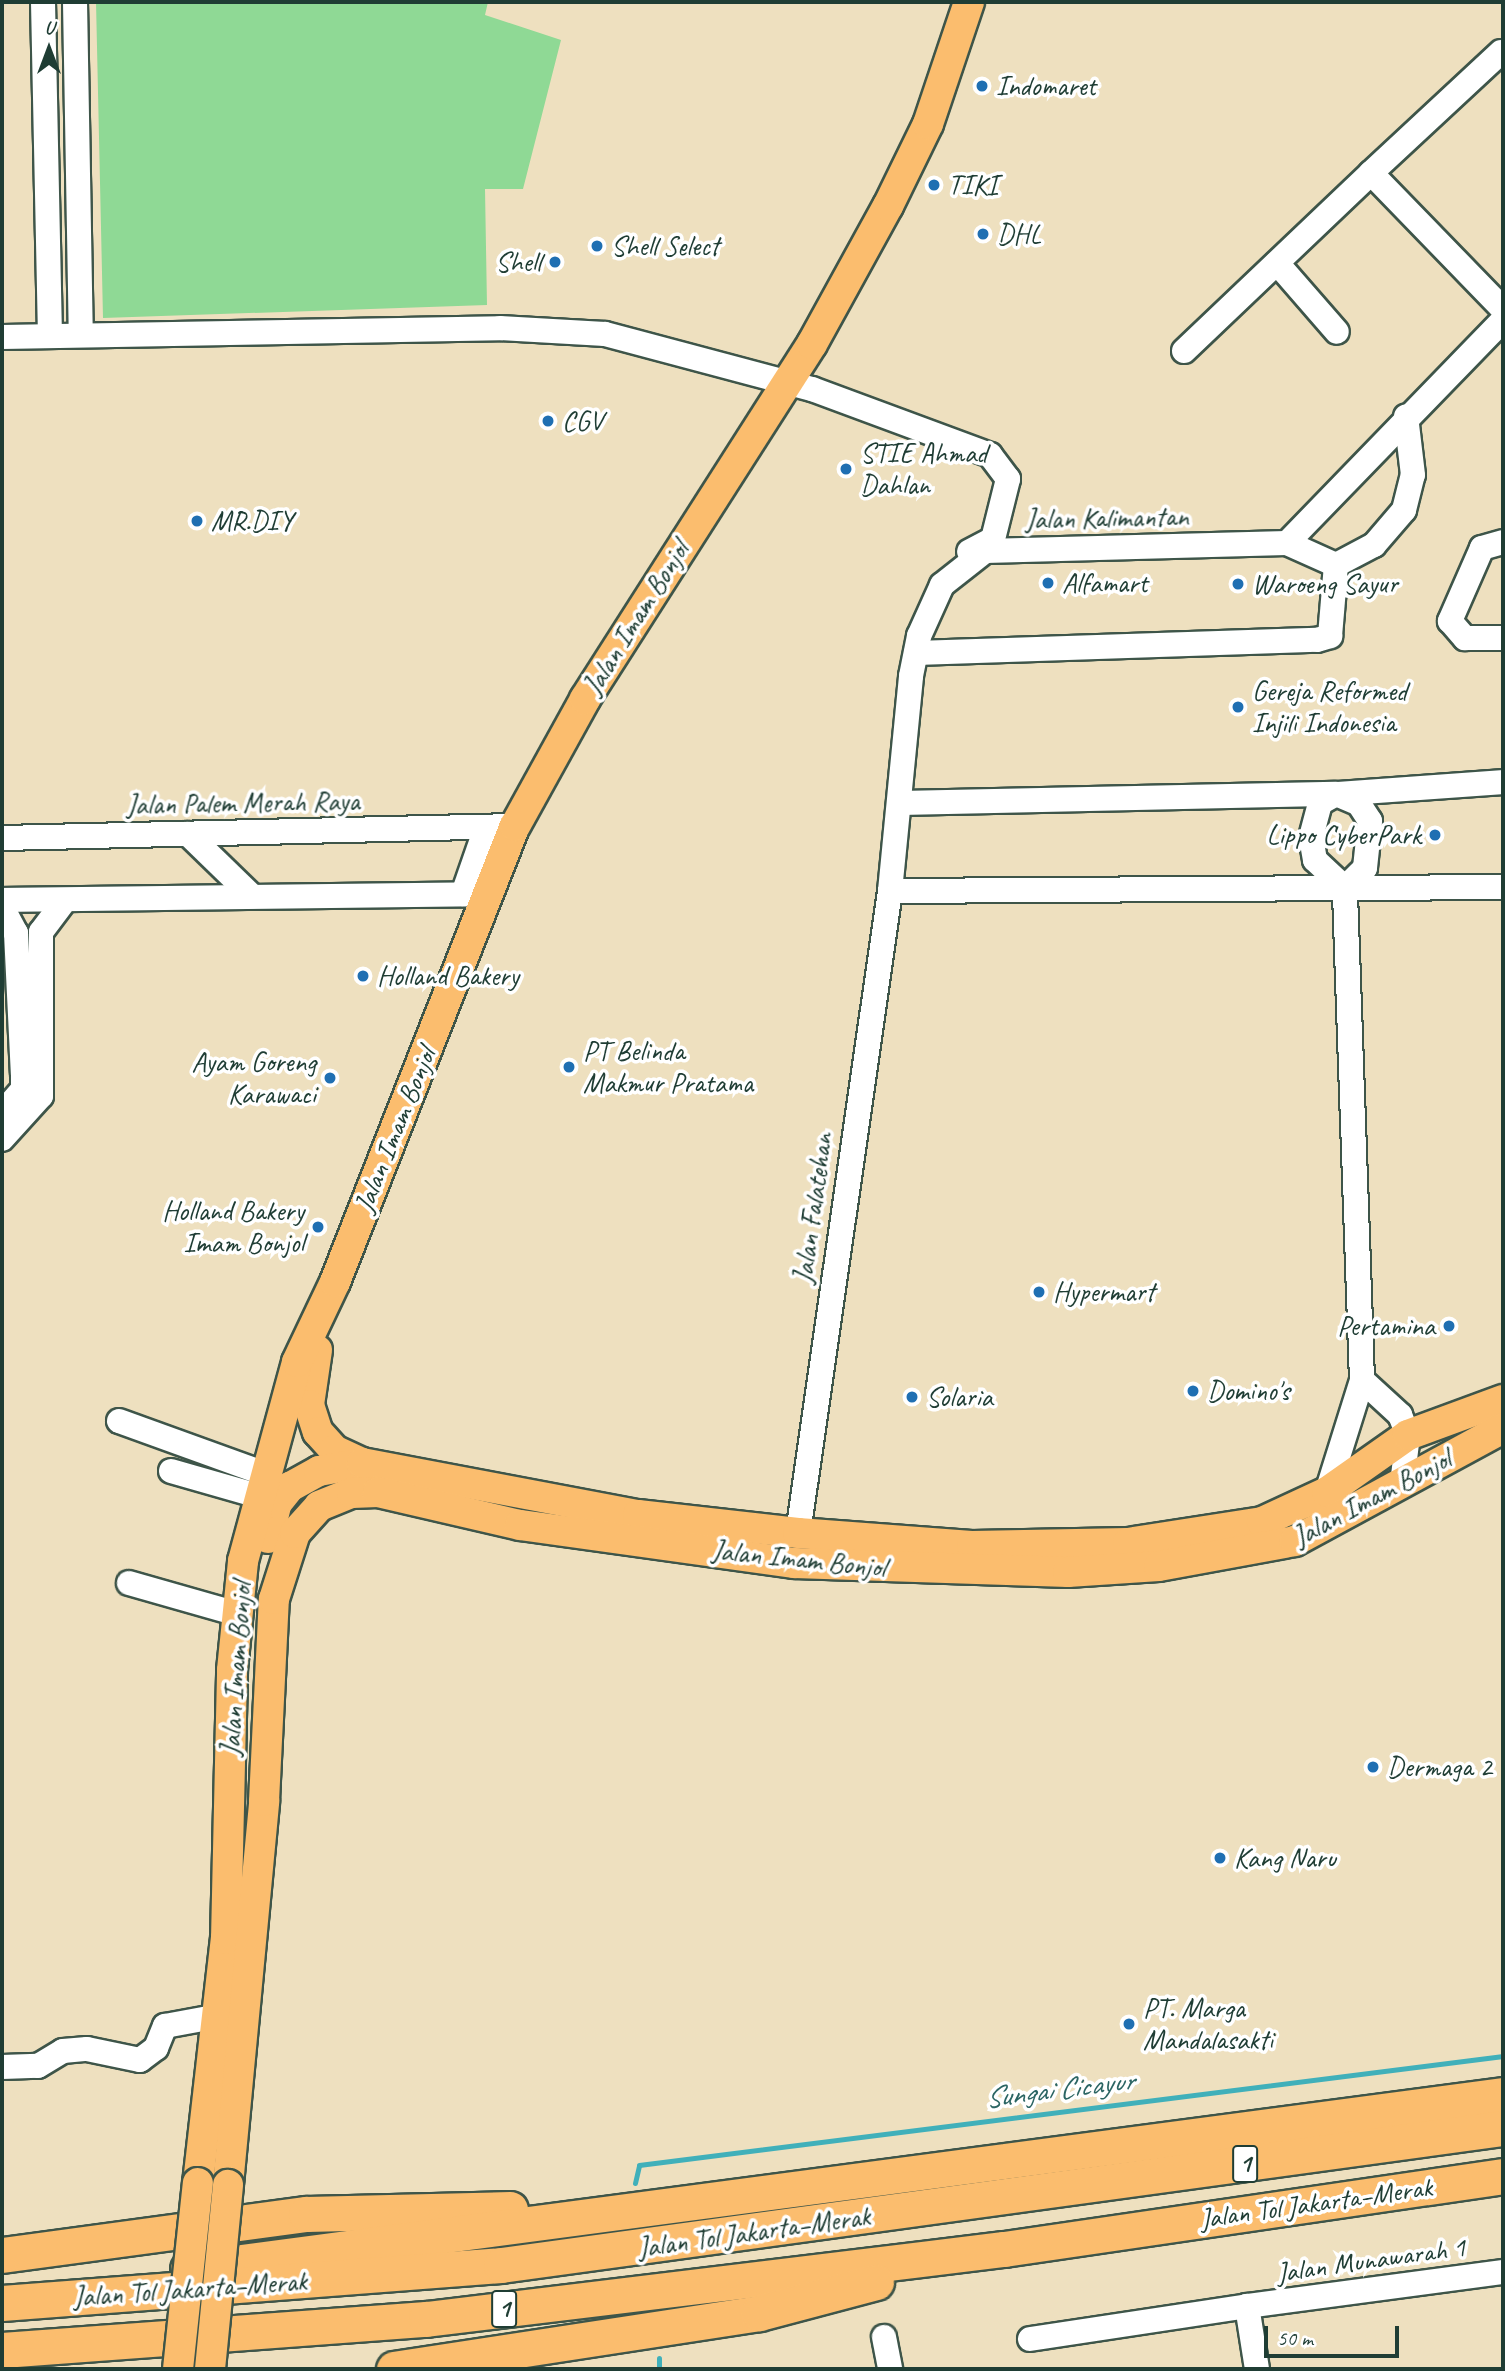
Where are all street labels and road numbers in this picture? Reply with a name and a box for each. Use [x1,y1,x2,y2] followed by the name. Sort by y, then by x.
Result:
[1024,500,1190,536] street label: Jalan Kalimantan
[575,534,697,702] street label: Jalan Imam Bonjol
[125,784,361,822] street label: Jalan Palem Merah Raya
[346,1042,444,1218] street label: Jalan Imam Bonjol
[786,1130,840,1286] street label: Jalan Falatehan
[1286,1442,1458,1554] street label: Jalan Imam Bonjol
[710,1533,888,1585] street label: Jalan Imam Bonjol
[213,1580,259,1758] street label: Jalan Imam Bonjol
[1231,2142,1259,2186] road number: 1
[1198,2170,1434,2236] street label: Jalan Tol Jakarta–Merak
[636,2199,872,2265] street label: Jalan Tol Jakarta–Merak
[1274,2230,1468,2290] street label: Jalan Munawarah 1
[72,2264,308,2314] street label: Jalan Tol Jakarta–Merak
[490,2286,518,2332] road number: 1

